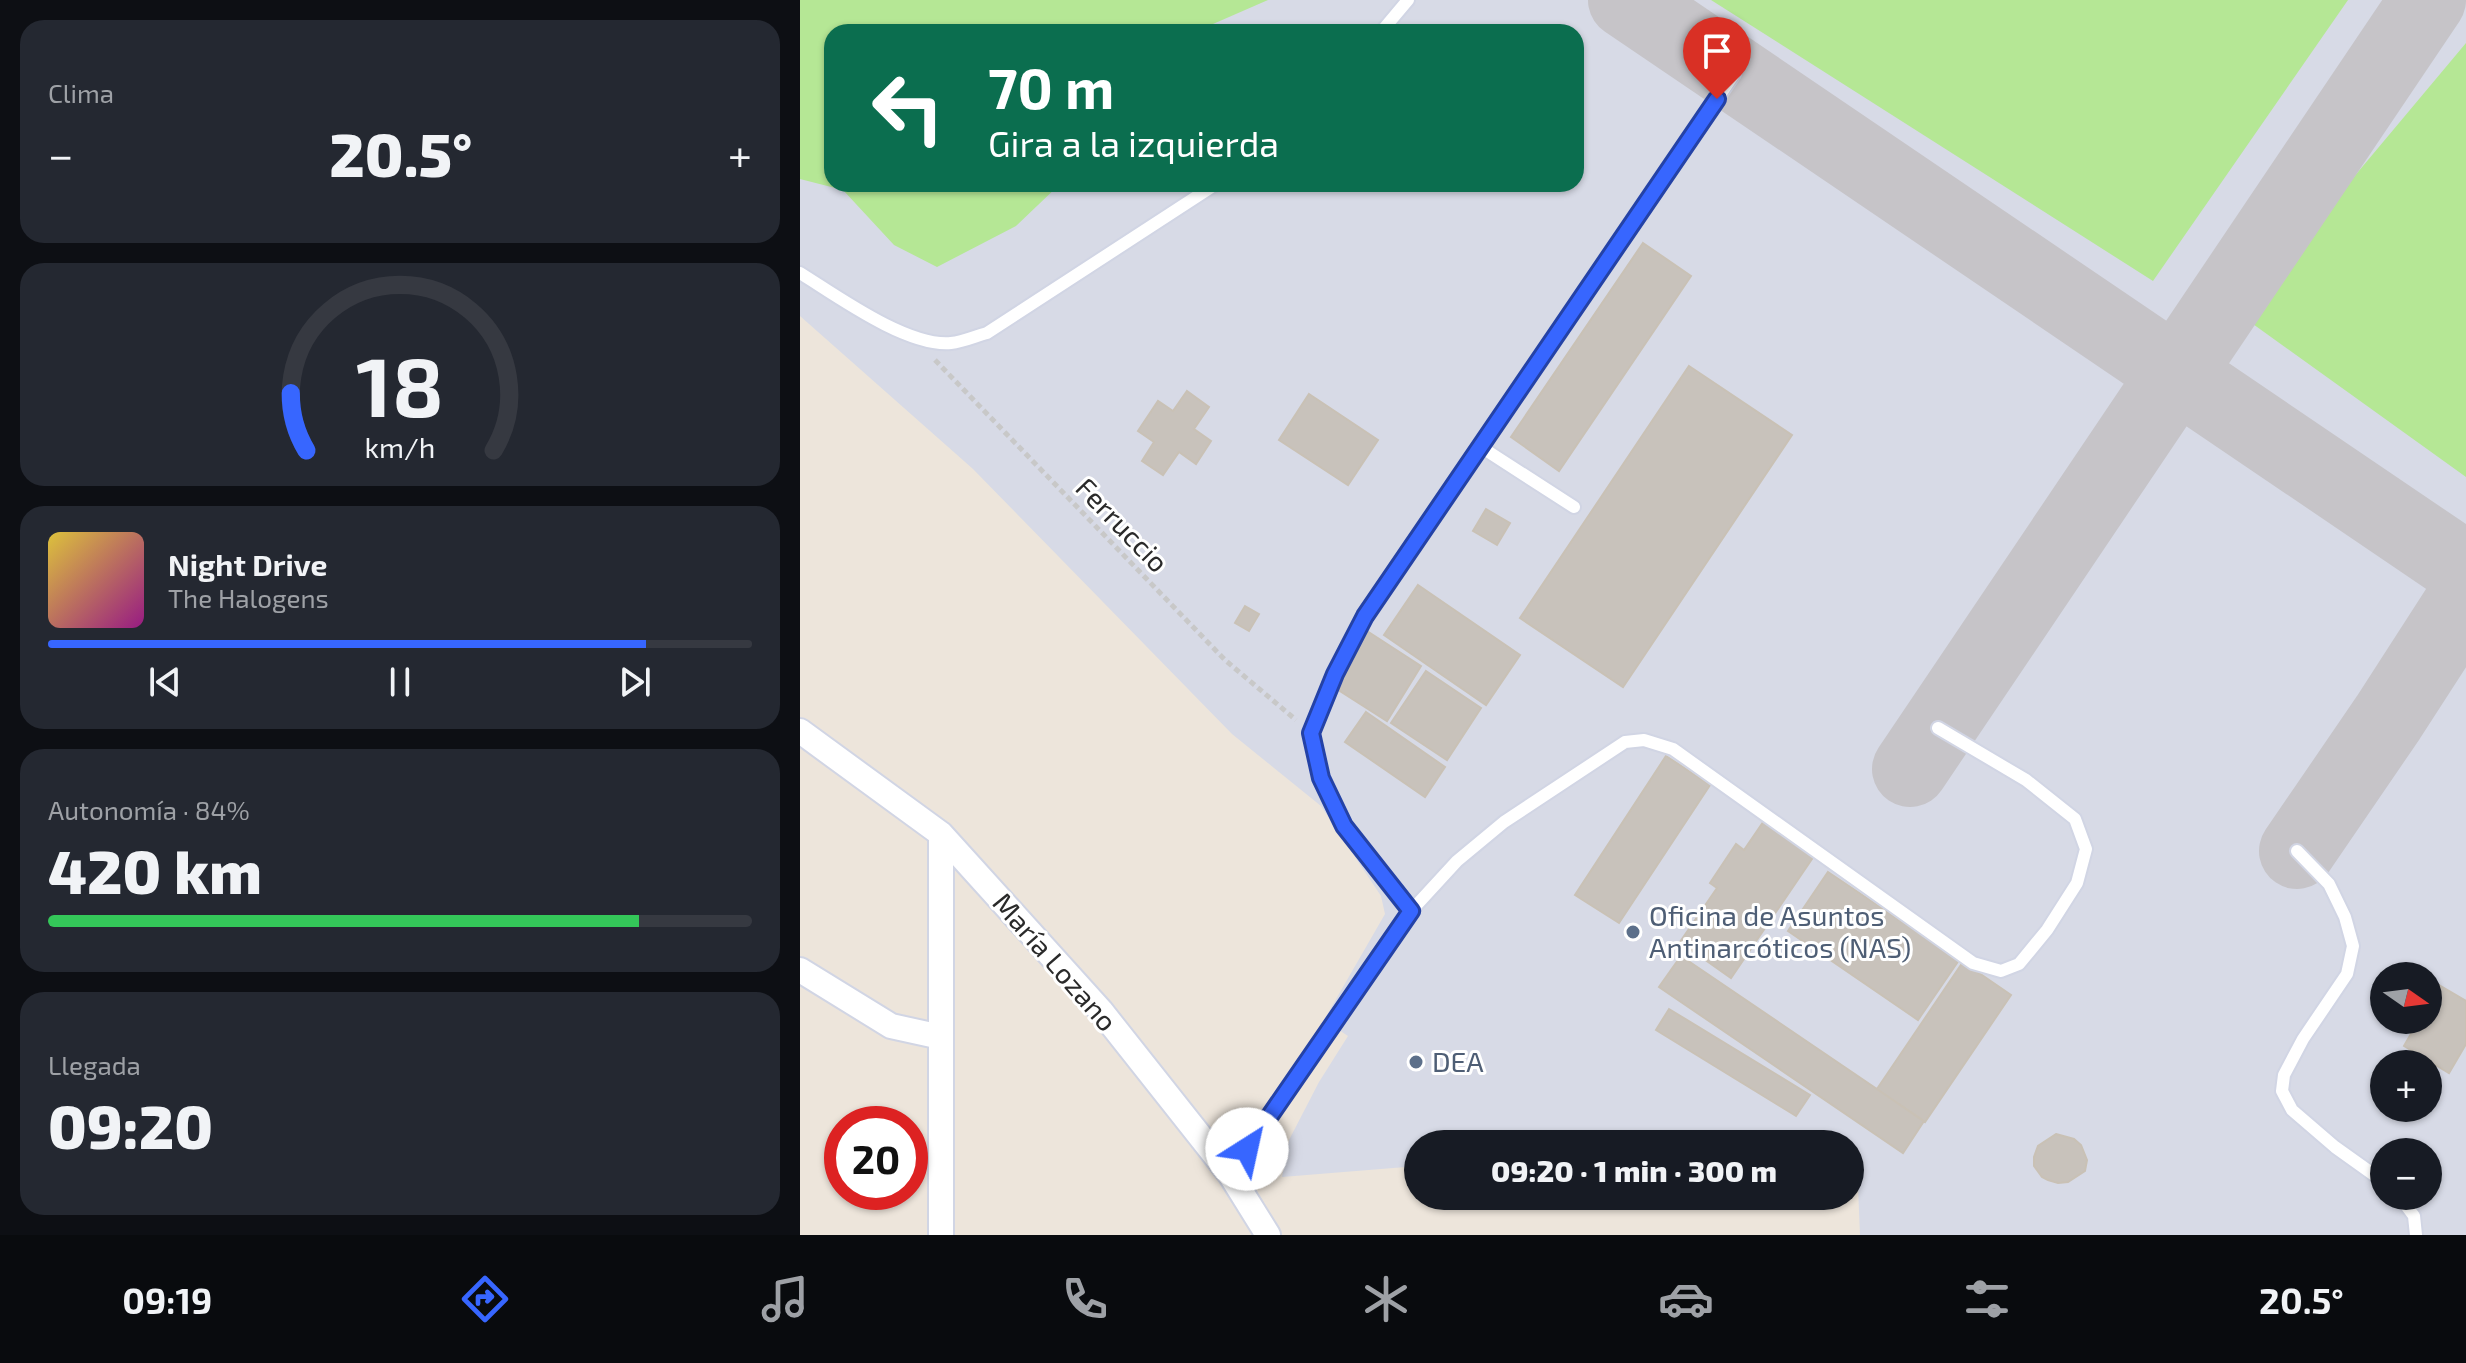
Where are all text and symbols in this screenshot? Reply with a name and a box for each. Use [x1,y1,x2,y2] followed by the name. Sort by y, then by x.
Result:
[1683,17,1751,99] pin
[1695,29,1739,73] icon: arrive
[988,53,1114,120] text: 70 m
[856,56,960,160] icon: left
[48,77,114,108] text: Clima
[329,117,472,189] text: 20.5°
[988,121,1279,164] text: Gira a la izquierda
[48,127,74,180] text: −
[728,127,752,180] text: +
[356,333,444,433] text: 18
[365,429,435,464] text: km/h
[1069,470,1176,579] street label: Ferruccio
[168,546,327,582] text: Night Drive
[168,582,329,613] text: The Halogens
[143,660,187,704] icon: previous
[378,660,422,704] icon: pause
[613,660,657,704] icon: next
[48,794,250,825] text: Autonomía · 84%
[48,834,262,906] text: 420 km
[987,885,1125,1037] street label: María Lozano
[1649,898,1911,964] place label: Oficina de Asuntos Antinarcóticos (NAS)
[1624,923,1642,941] marker: Oficina de Asuntos Antinarcóticos (NAS)
[2370,962,2442,1034] north arrow
[2370,962,2442,1210] map controls
[1432,1044,1484,1078] place label: DEA
[48,1049,141,1080] text: Llegada
[2370,1050,2442,1122] button: +
[1407,1053,1425,1071] marker: DEA
[48,1089,213,1161] text: 09:20
[824,1106,928,1210] speed limit sign: 20
[1205,1107,1289,1191] position arrow
[2370,1138,2442,1210] button: −
[1491,1152,1777,1188] text: 09:20 · 1 min · 300 m
[457,1271,513,1327] icon: directions
[757,1271,813,1327] icon: music
[1057,1271,1113,1327] icon: phone
[1358,1271,1414,1327] icon: climate
[1658,1271,1714,1327] icon: car
[1959,1271,2015,1327] icon: filters
[122,1278,212,1321] text: 09:19
[2259,1278,2344,1321] text: 20.5°

